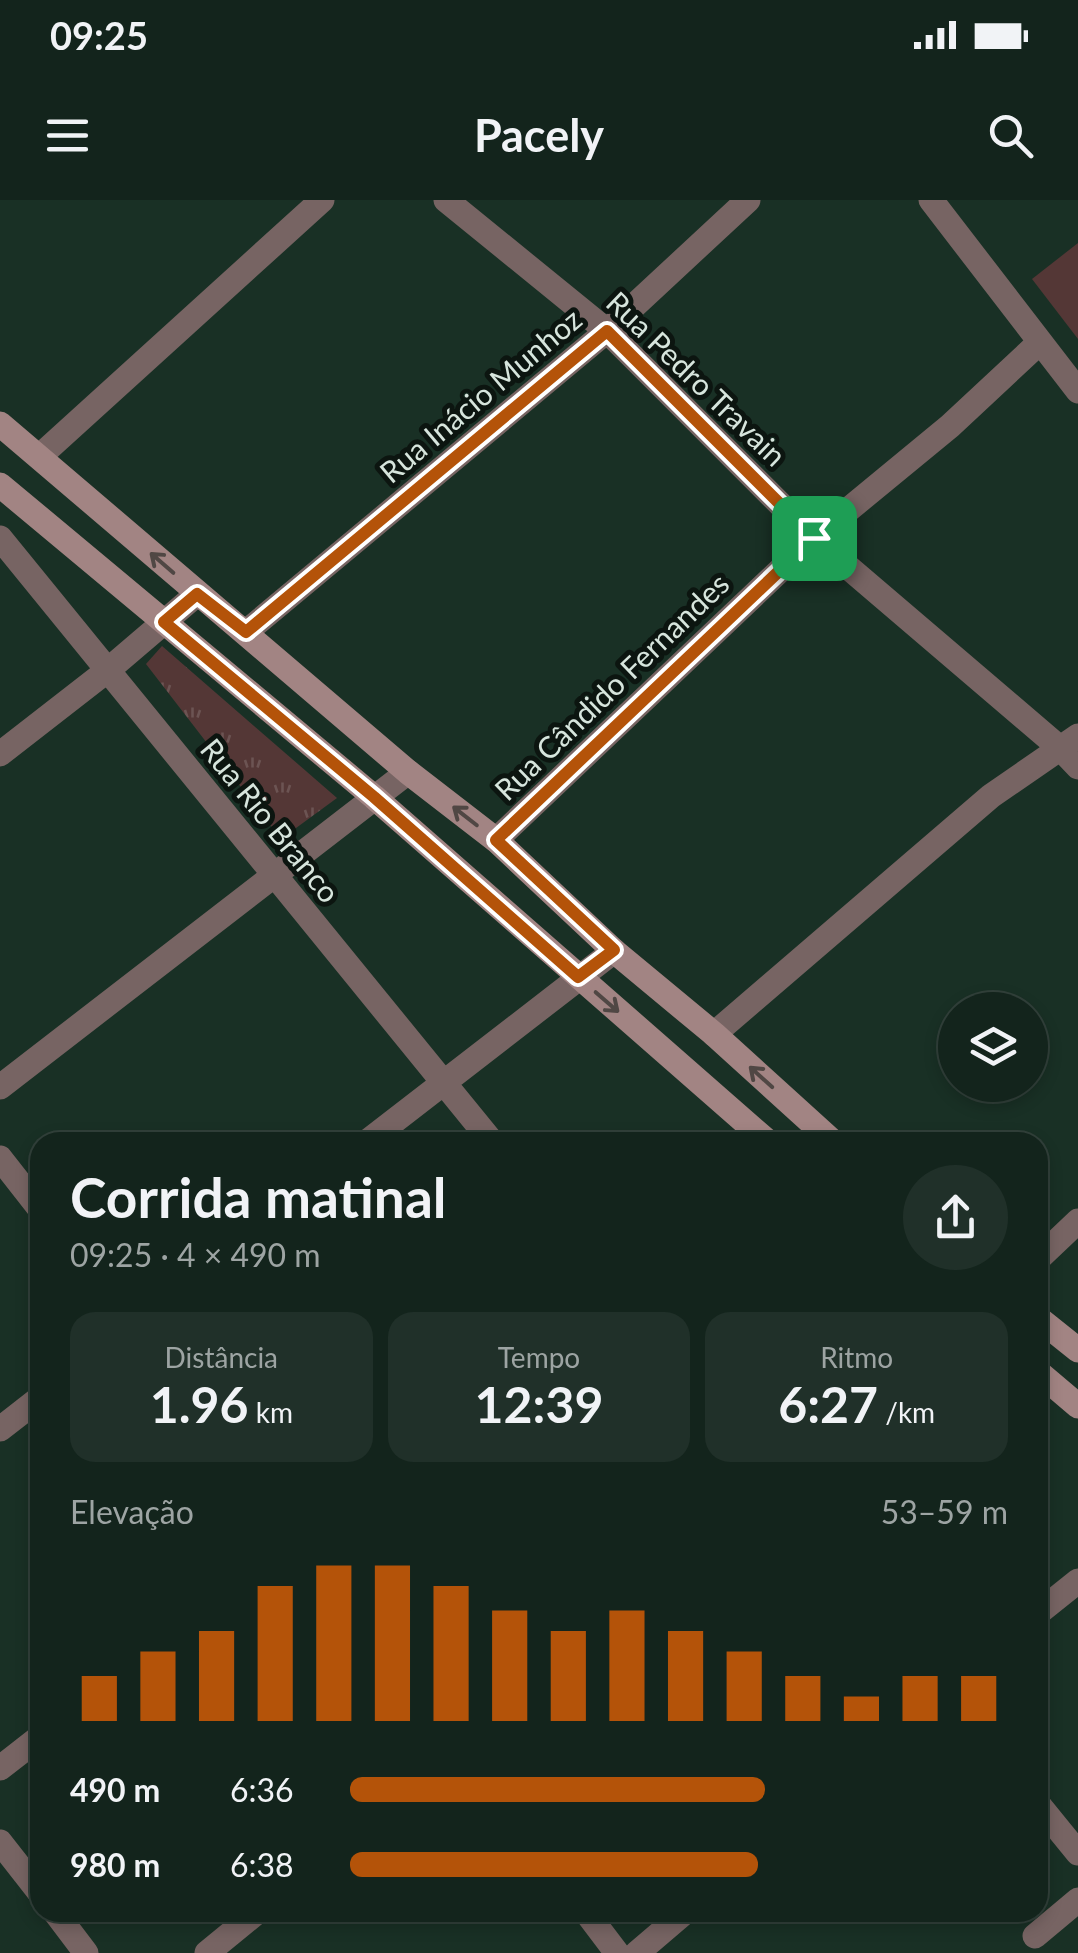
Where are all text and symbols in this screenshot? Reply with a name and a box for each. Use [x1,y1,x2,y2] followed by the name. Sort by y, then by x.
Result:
[50,12,148,58] text: 09:25
[40,108,95,163] icon: menu
[474,108,604,162] text: Pacely
[983,108,1038,163] icon: search
[600,283,794,473] street label: Rua Pedro Travain
[372,300,588,490] street label: Rua Inácio Munhoz
[772,496,857,581] pin
[787,511,842,566] icon: arrive
[149,552,175,574] one-way arrow
[487,565,735,807] street label: Rua Cândido Fernandes
[194,731,348,909] street label: Rua Rio Branco
[452,806,479,827] one-way arrow
[594,990,619,1013] one-way arrow
[938,992,1048,1102] map controls
[938,992,1048,1102] button: layers
[749,1066,774,1089] one-way arrow
[70,1164,446,1230] text: Corrida matinal
[903,1165,1008,1270] button: share
[70,1235,321,1274] text: 09:25 · 4 × 490 m
[165,1340,278,1374] text: Distância
[498,1340,580,1374] text: Tempo
[820,1340,893,1374] text: Ritmo
[150,1374,249,1434] text: 1.96
[475,1374,603,1434] text: 12:39
[778,1374,878,1434] text: 6:27
[249,1395,293,1429] text: km
[878,1395,935,1429] text: /km
[70,1492,194,1531] text: Elevação
[881,1492,1008,1531] text: 53–59 m
[70,1770,160,1809] text: 490 m
[230,1770,294,1809] text: 6:36
[70,1845,160,1884] text: 980 m
[230,1845,294,1884] text: 6:38

